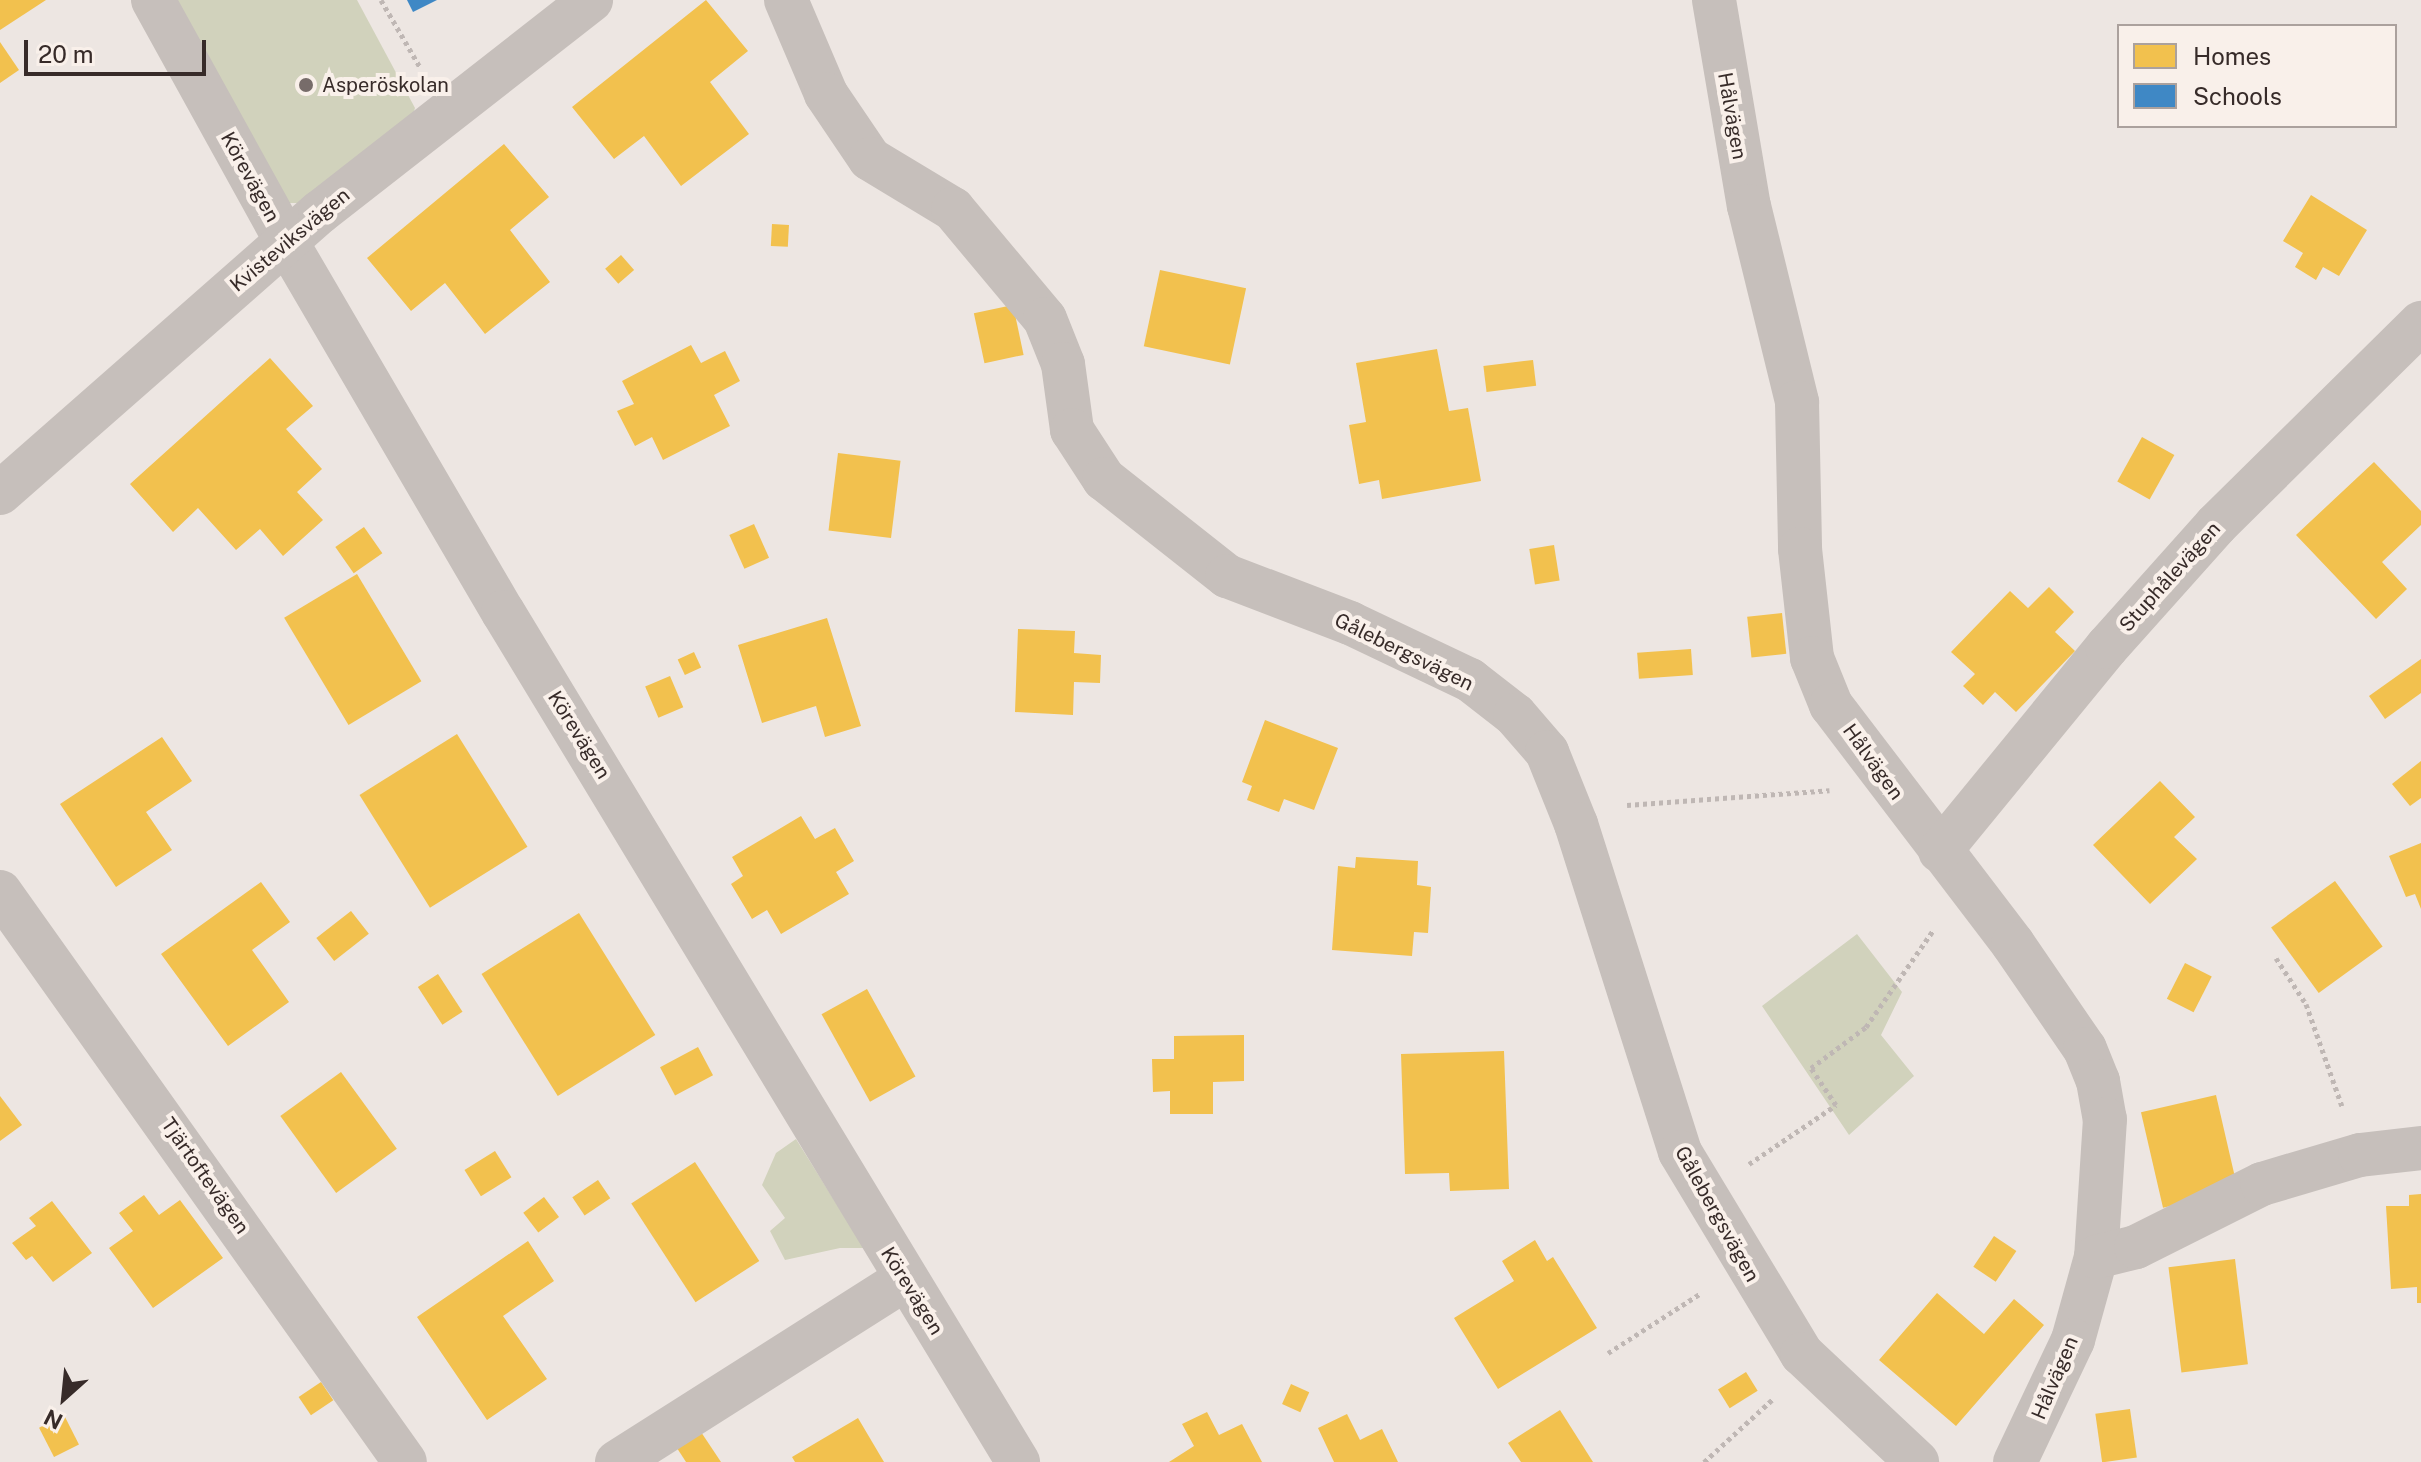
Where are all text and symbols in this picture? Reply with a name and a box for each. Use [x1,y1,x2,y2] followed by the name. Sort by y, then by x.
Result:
[28,24,210,74] scale bar
[2117,24,2397,128] legend
[38,40,94,68] text: 20 m
[2193,42,2271,70] text: Homes
[1713,71,1751,161] street label: Hålvägen
[322,73,449,97] place label: Asperöskolan
[297,76,315,94] marker: Asperöskolan
[2193,82,2282,110] text: Schools
[215,128,285,226] street label: Körevägen
[225,183,355,297] street label: Kvisteviksvägen
[2114,517,2226,637] street label: Stuphålevägen
[1331,608,1477,696] street label: Gålebergsvägen
[543,687,615,783] street label: Körevägen
[1837,719,1909,805] street label: Hålvägen
[156,1113,254,1239] street label: Tjärtoftevägen
[1670,1142,1764,1286] street label: Gålebergsvägen
[876,1243,948,1339] street label: Körevägen
[2027,1333,2083,1423] street label: Hålvägen
[24,1358,104,1438] north arrow
[40,1404,67,1435] text: N

